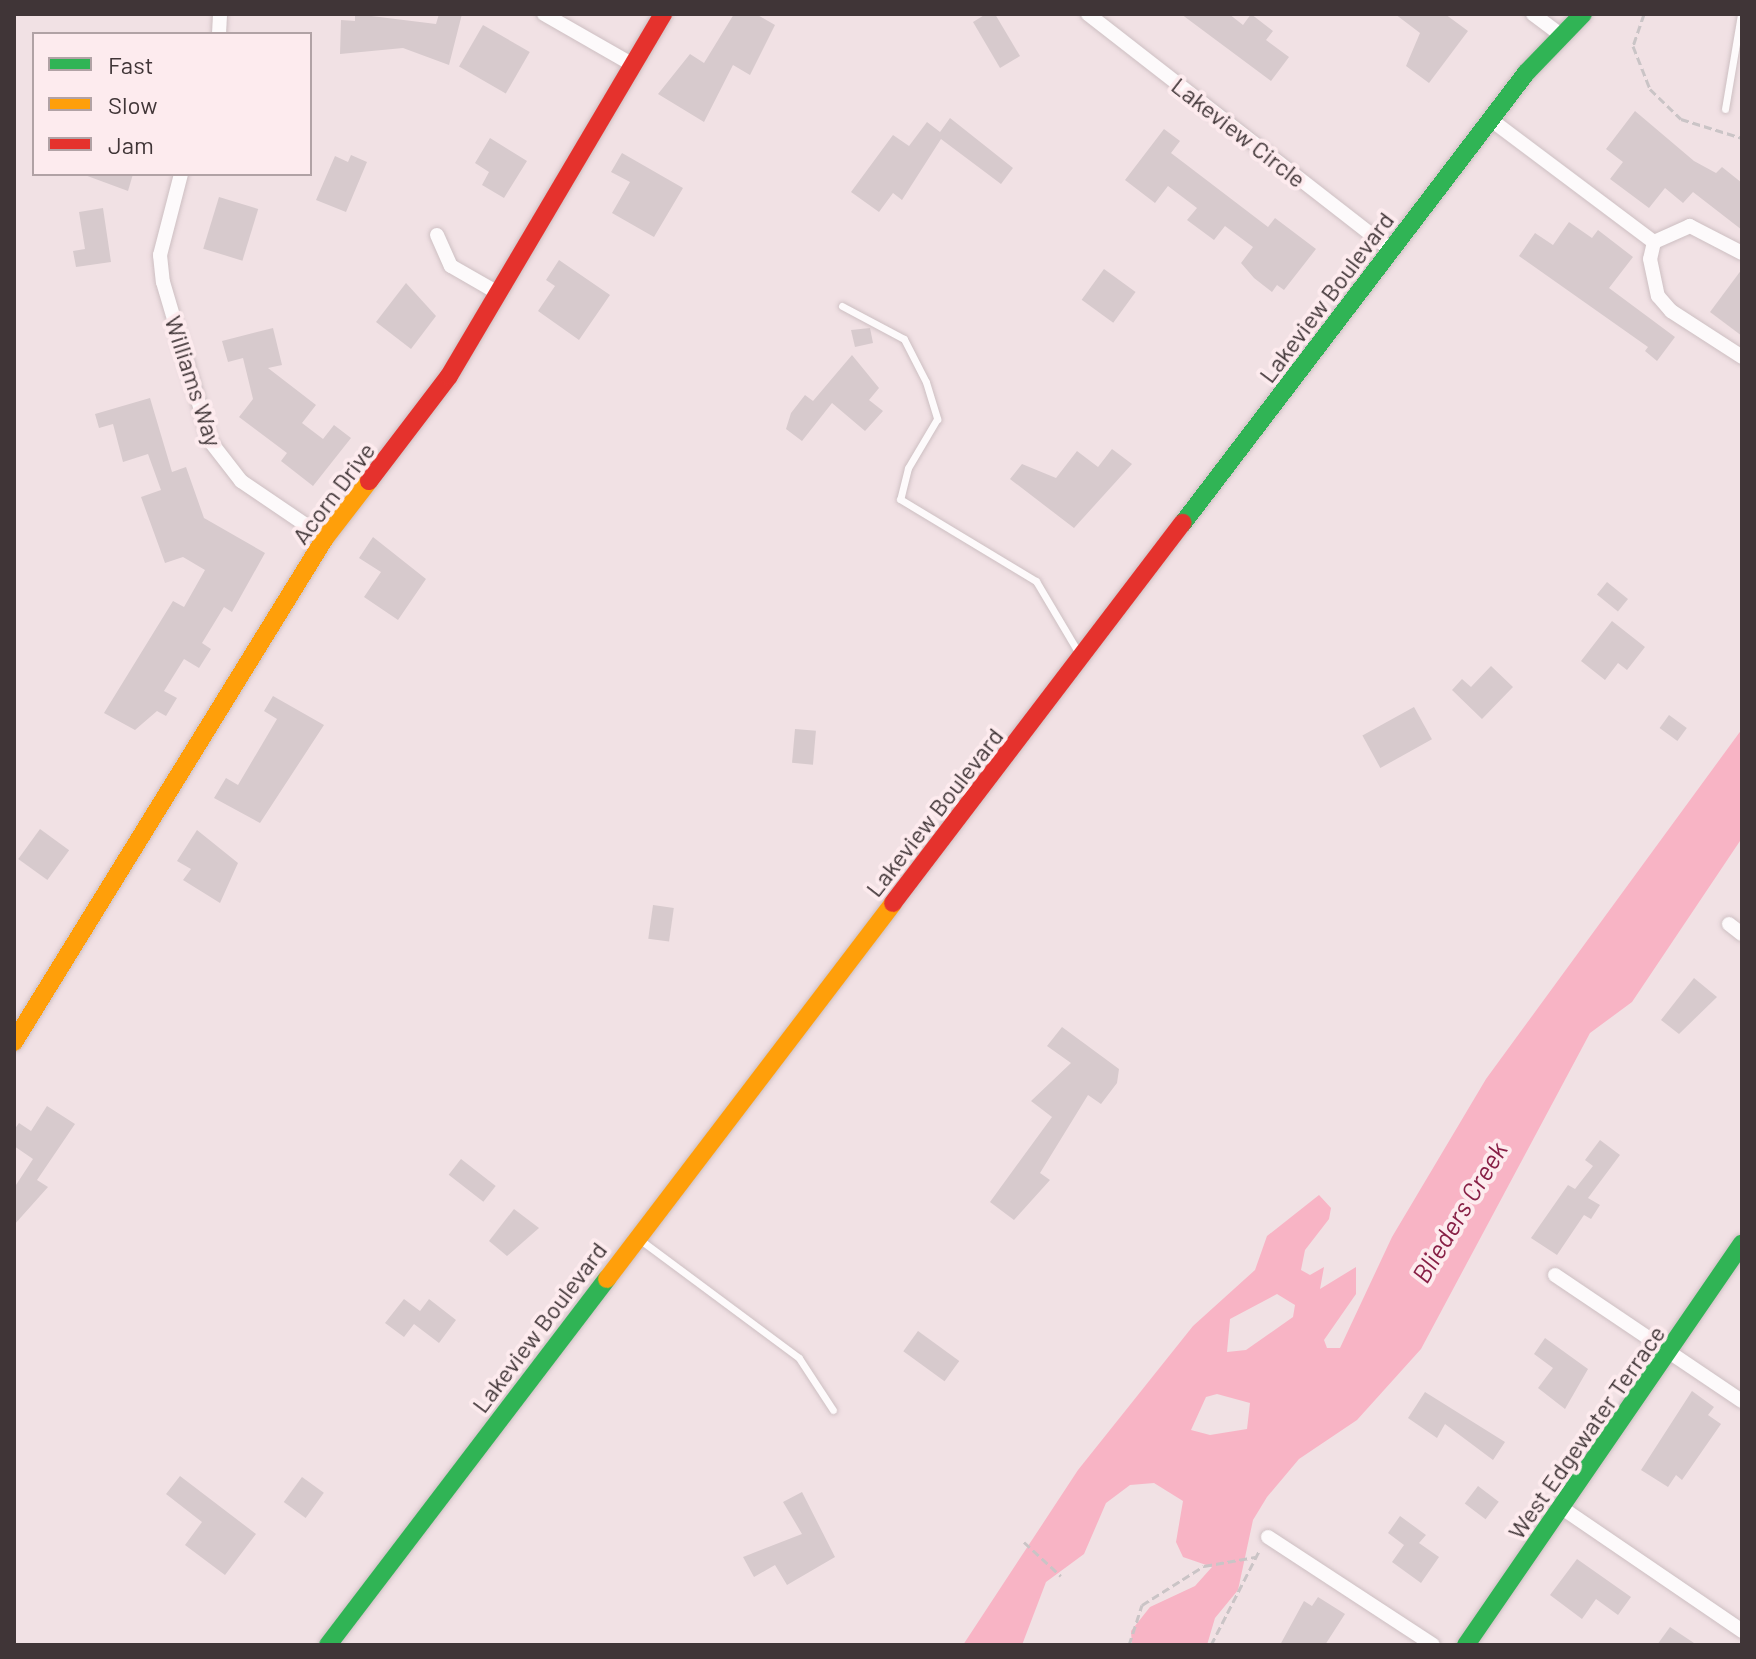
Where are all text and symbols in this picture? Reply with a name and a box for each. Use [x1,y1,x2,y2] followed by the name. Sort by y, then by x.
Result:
[32,32,312,176] legend
[108,50,153,79] text: Fast
[1166,71,1312,193] street label: Lakeview Circle
[108,90,157,119] text: Slow
[108,130,154,159] text: Jam
[1252,206,1400,388] street label: Lakeview Boulevard
[159,312,229,450] street label: Williams Way
[285,437,381,549] street label: Acorn Drive
[859,722,1009,902] street label: Lakeview Boulevard
[1405,1136,1513,1288] water label: Blieders Creek
[465,1236,613,1418] street label: Lakeview Boulevard
[1501,1320,1671,1544] street label: West Edgewater Terrace

